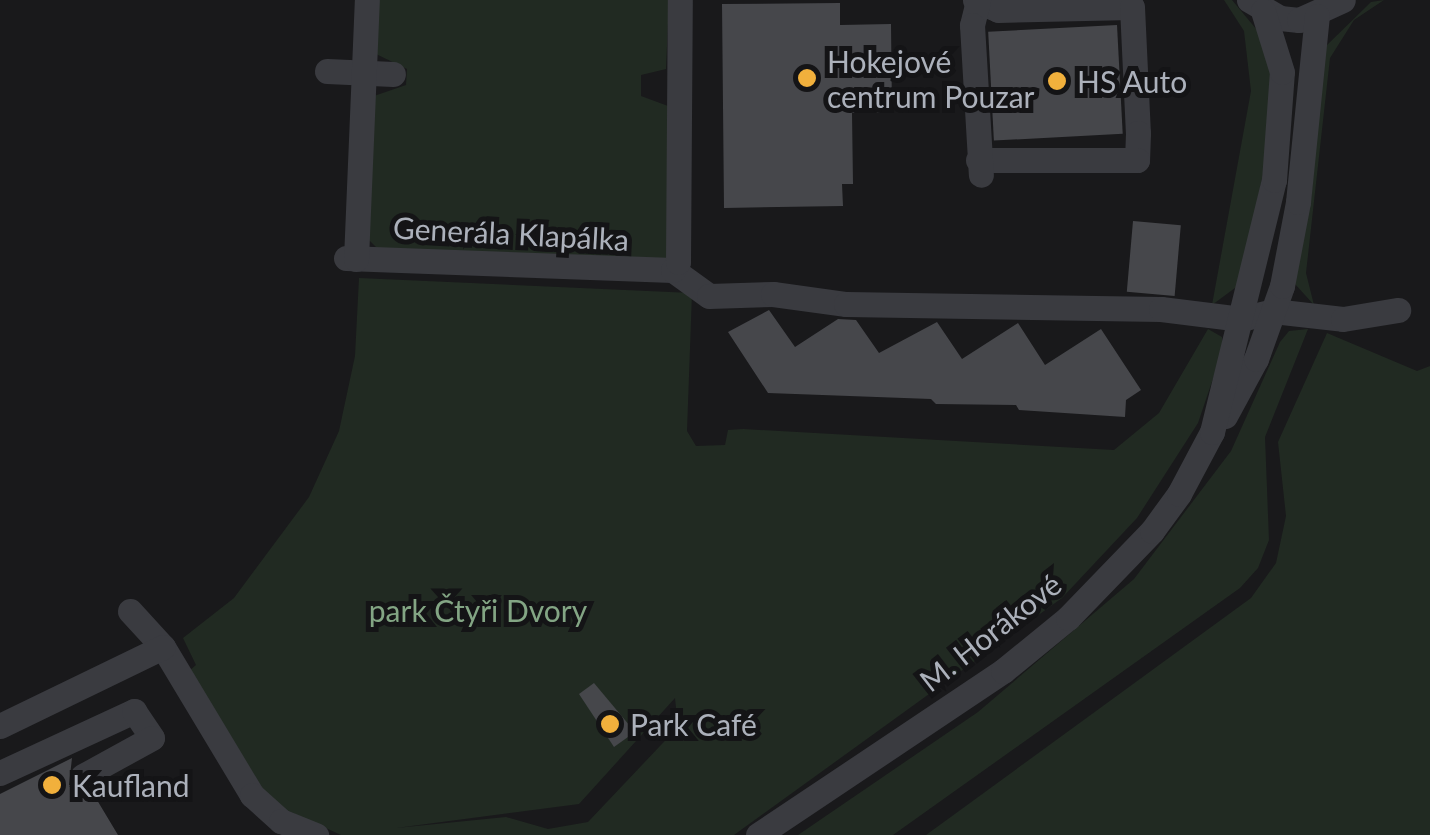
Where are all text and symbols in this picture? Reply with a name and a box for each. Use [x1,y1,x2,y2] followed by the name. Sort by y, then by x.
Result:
[827,43,1035,114] place label: Hokejové centrum Pouzar
[1077,63,1188,99] place label: HS Auto
[796,67,818,89] marker: Hokejové centrum Pouzar
[1046,70,1068,92] marker: HS Auto
[392,209,630,257] street label: Generála Klapálka
[912,566,1068,698] street label: M. Horákové
[369,592,587,628] park label: park Čtyři Dvory
[630,706,757,742] place label: Park Café
[599,713,621,735] marker: Park Café
[72,767,190,803] place label: Kaufland
[41,774,63,796] marker: Kaufland

